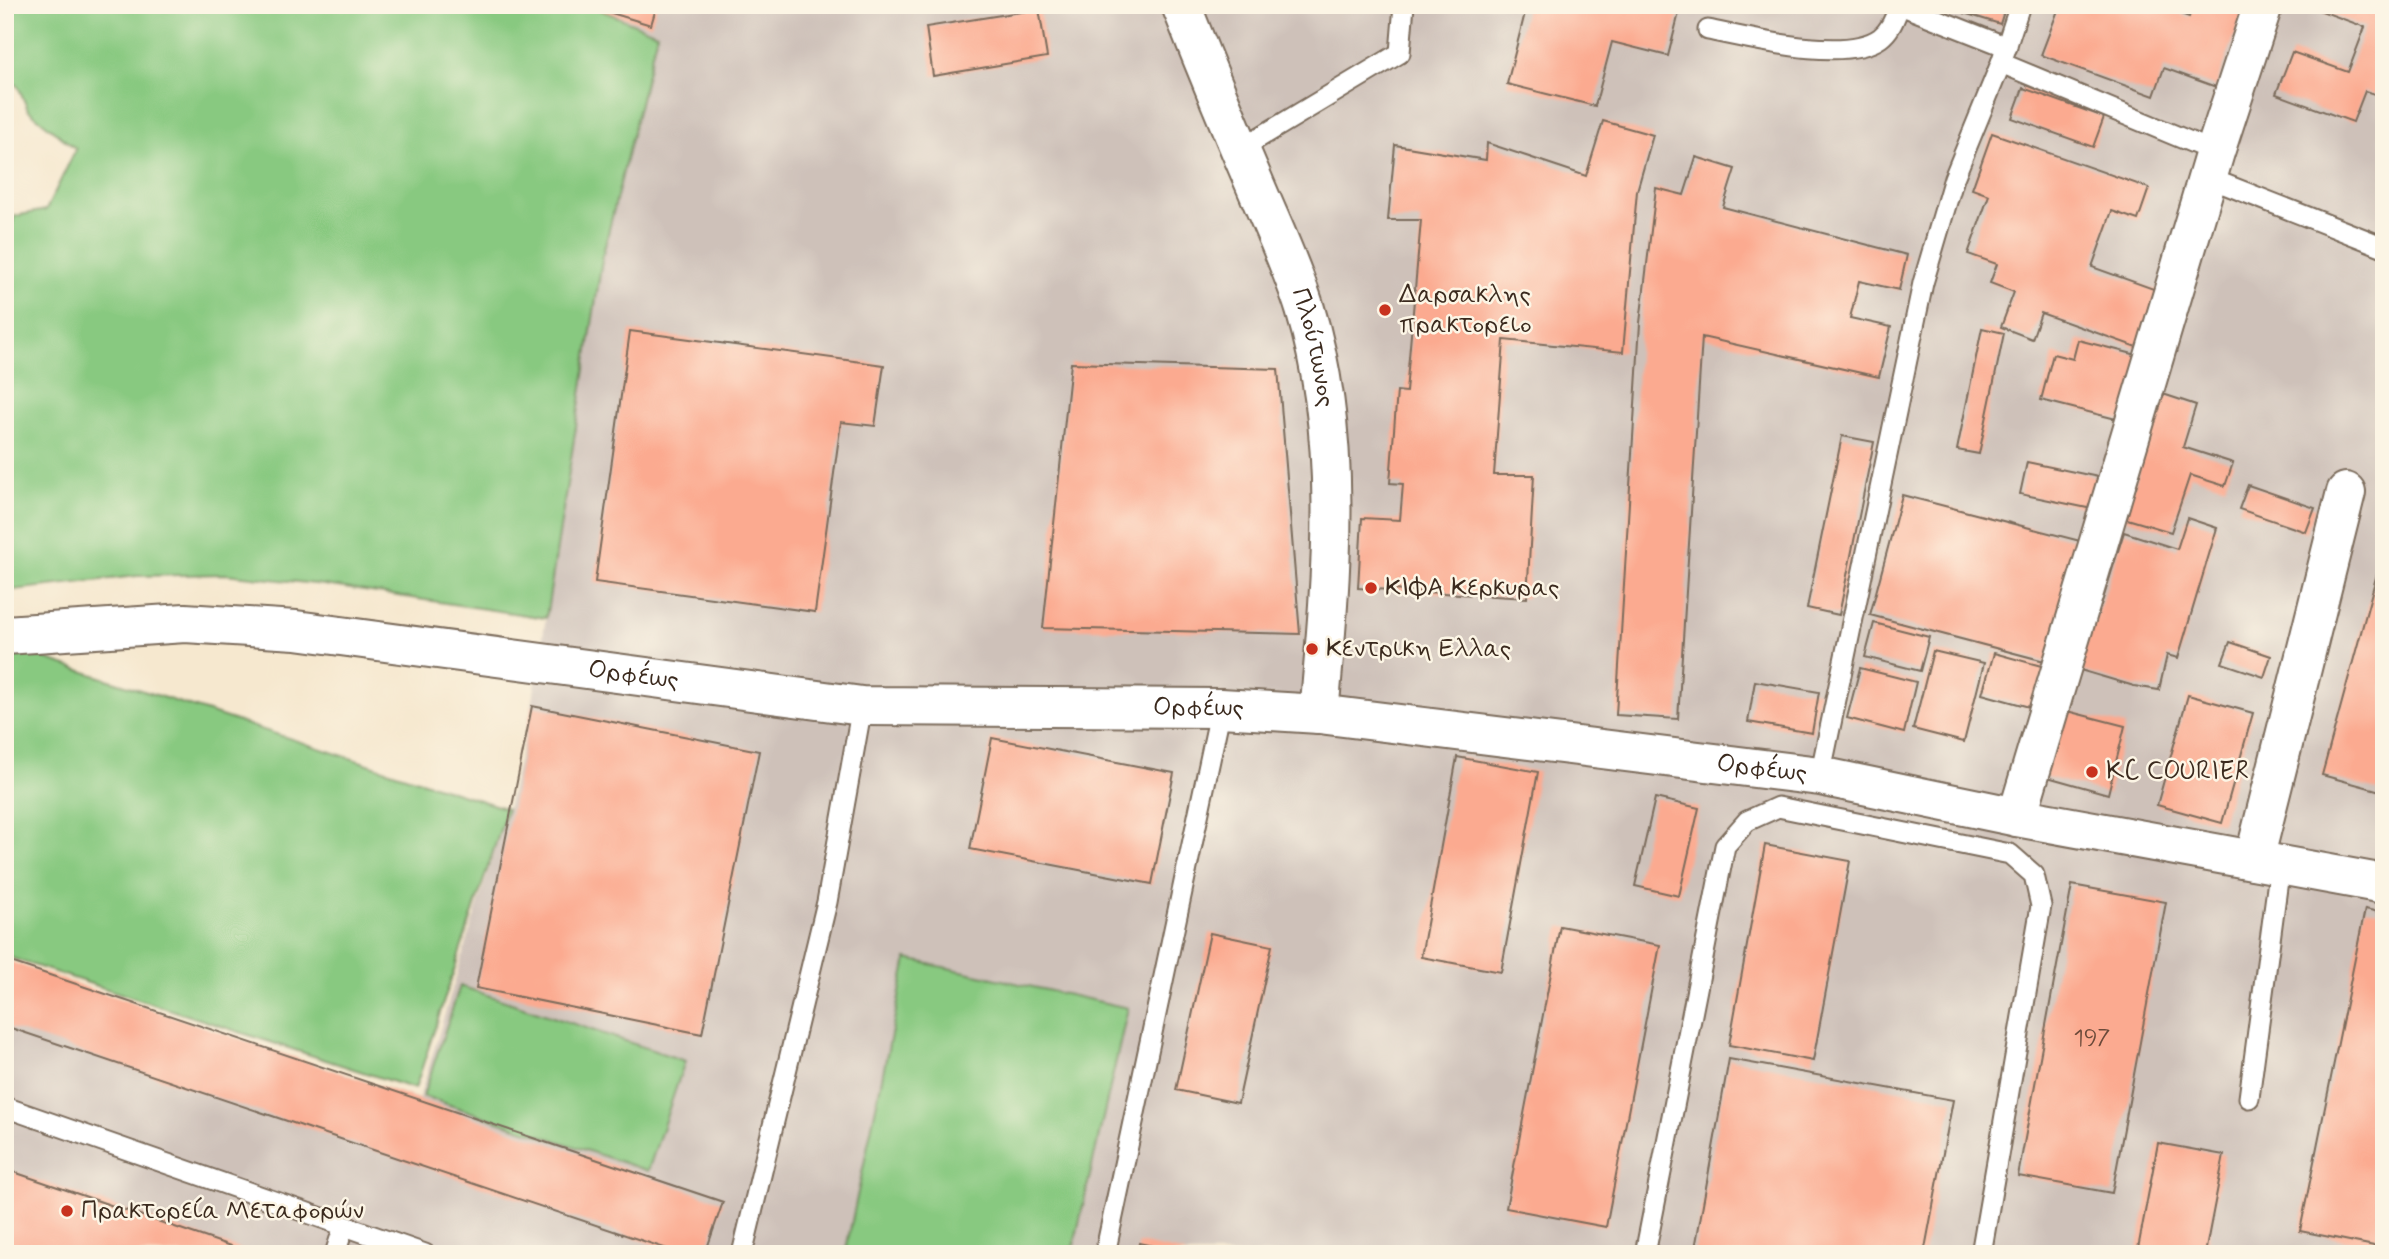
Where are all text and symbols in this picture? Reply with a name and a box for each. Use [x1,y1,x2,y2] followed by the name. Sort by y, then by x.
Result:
[1399,278,1532,342] place label: Δαρσακλης πρακτορειο
[1282,283,1342,409] street label: Πλούτωνος
[1377,302,1393,318] marker: Δαρσακλης πρακτορειο
[1385,571,1559,605] place label: ΚΙΦΑ Κερκυρας
[1363,580,1379,596] marker: ΚΙΦΑ Κερκυρας
[1326,632,1511,666] place label: Κεντρικη Ελλας
[1304,641,1320,657] marker: Κεντρικη Ελλας
[586,652,681,698] street label: Ορφέως
[1153,691,1245,726] street label: Ορφέως
[1714,746,1809,791] street label: Ορφέως
[2106,755,2249,789] place label: KC COURIER
[2084,764,2100,780] marker: KC COURIER
[2074,1024,2110,1054] house number: 197
[81,1194,364,1228] place label: Πρακτορεία Μεταφορών
[59,1203,75,1219] marker: Πρακτορεία Μεταφορών

